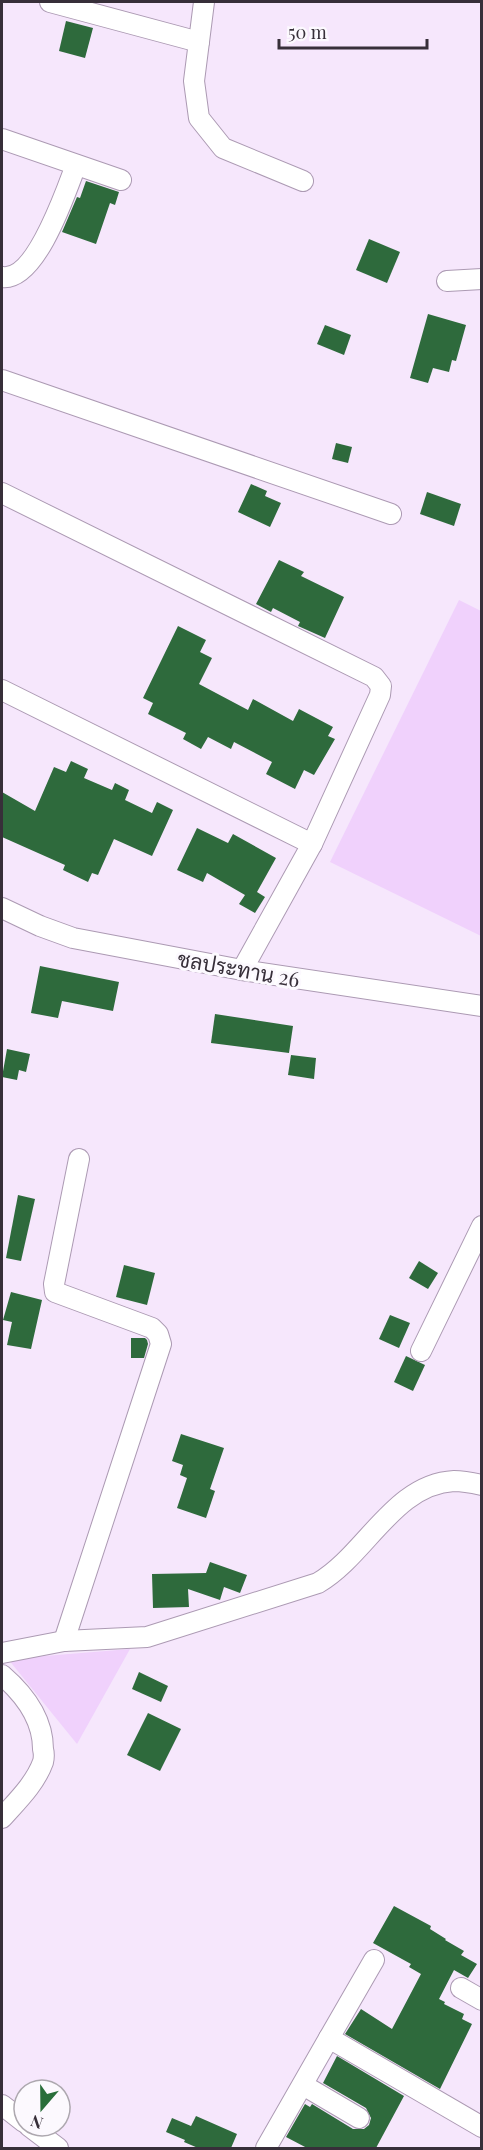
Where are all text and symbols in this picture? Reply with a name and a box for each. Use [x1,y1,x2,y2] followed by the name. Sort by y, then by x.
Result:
[279,12,428,50] scale bar
[288,20,327,44] text: 50 m
[176,943,302,993] street label: ชลประทาน 26
[12,2078,72,2138] north arrow
[27,2111,46,2134] text: N

